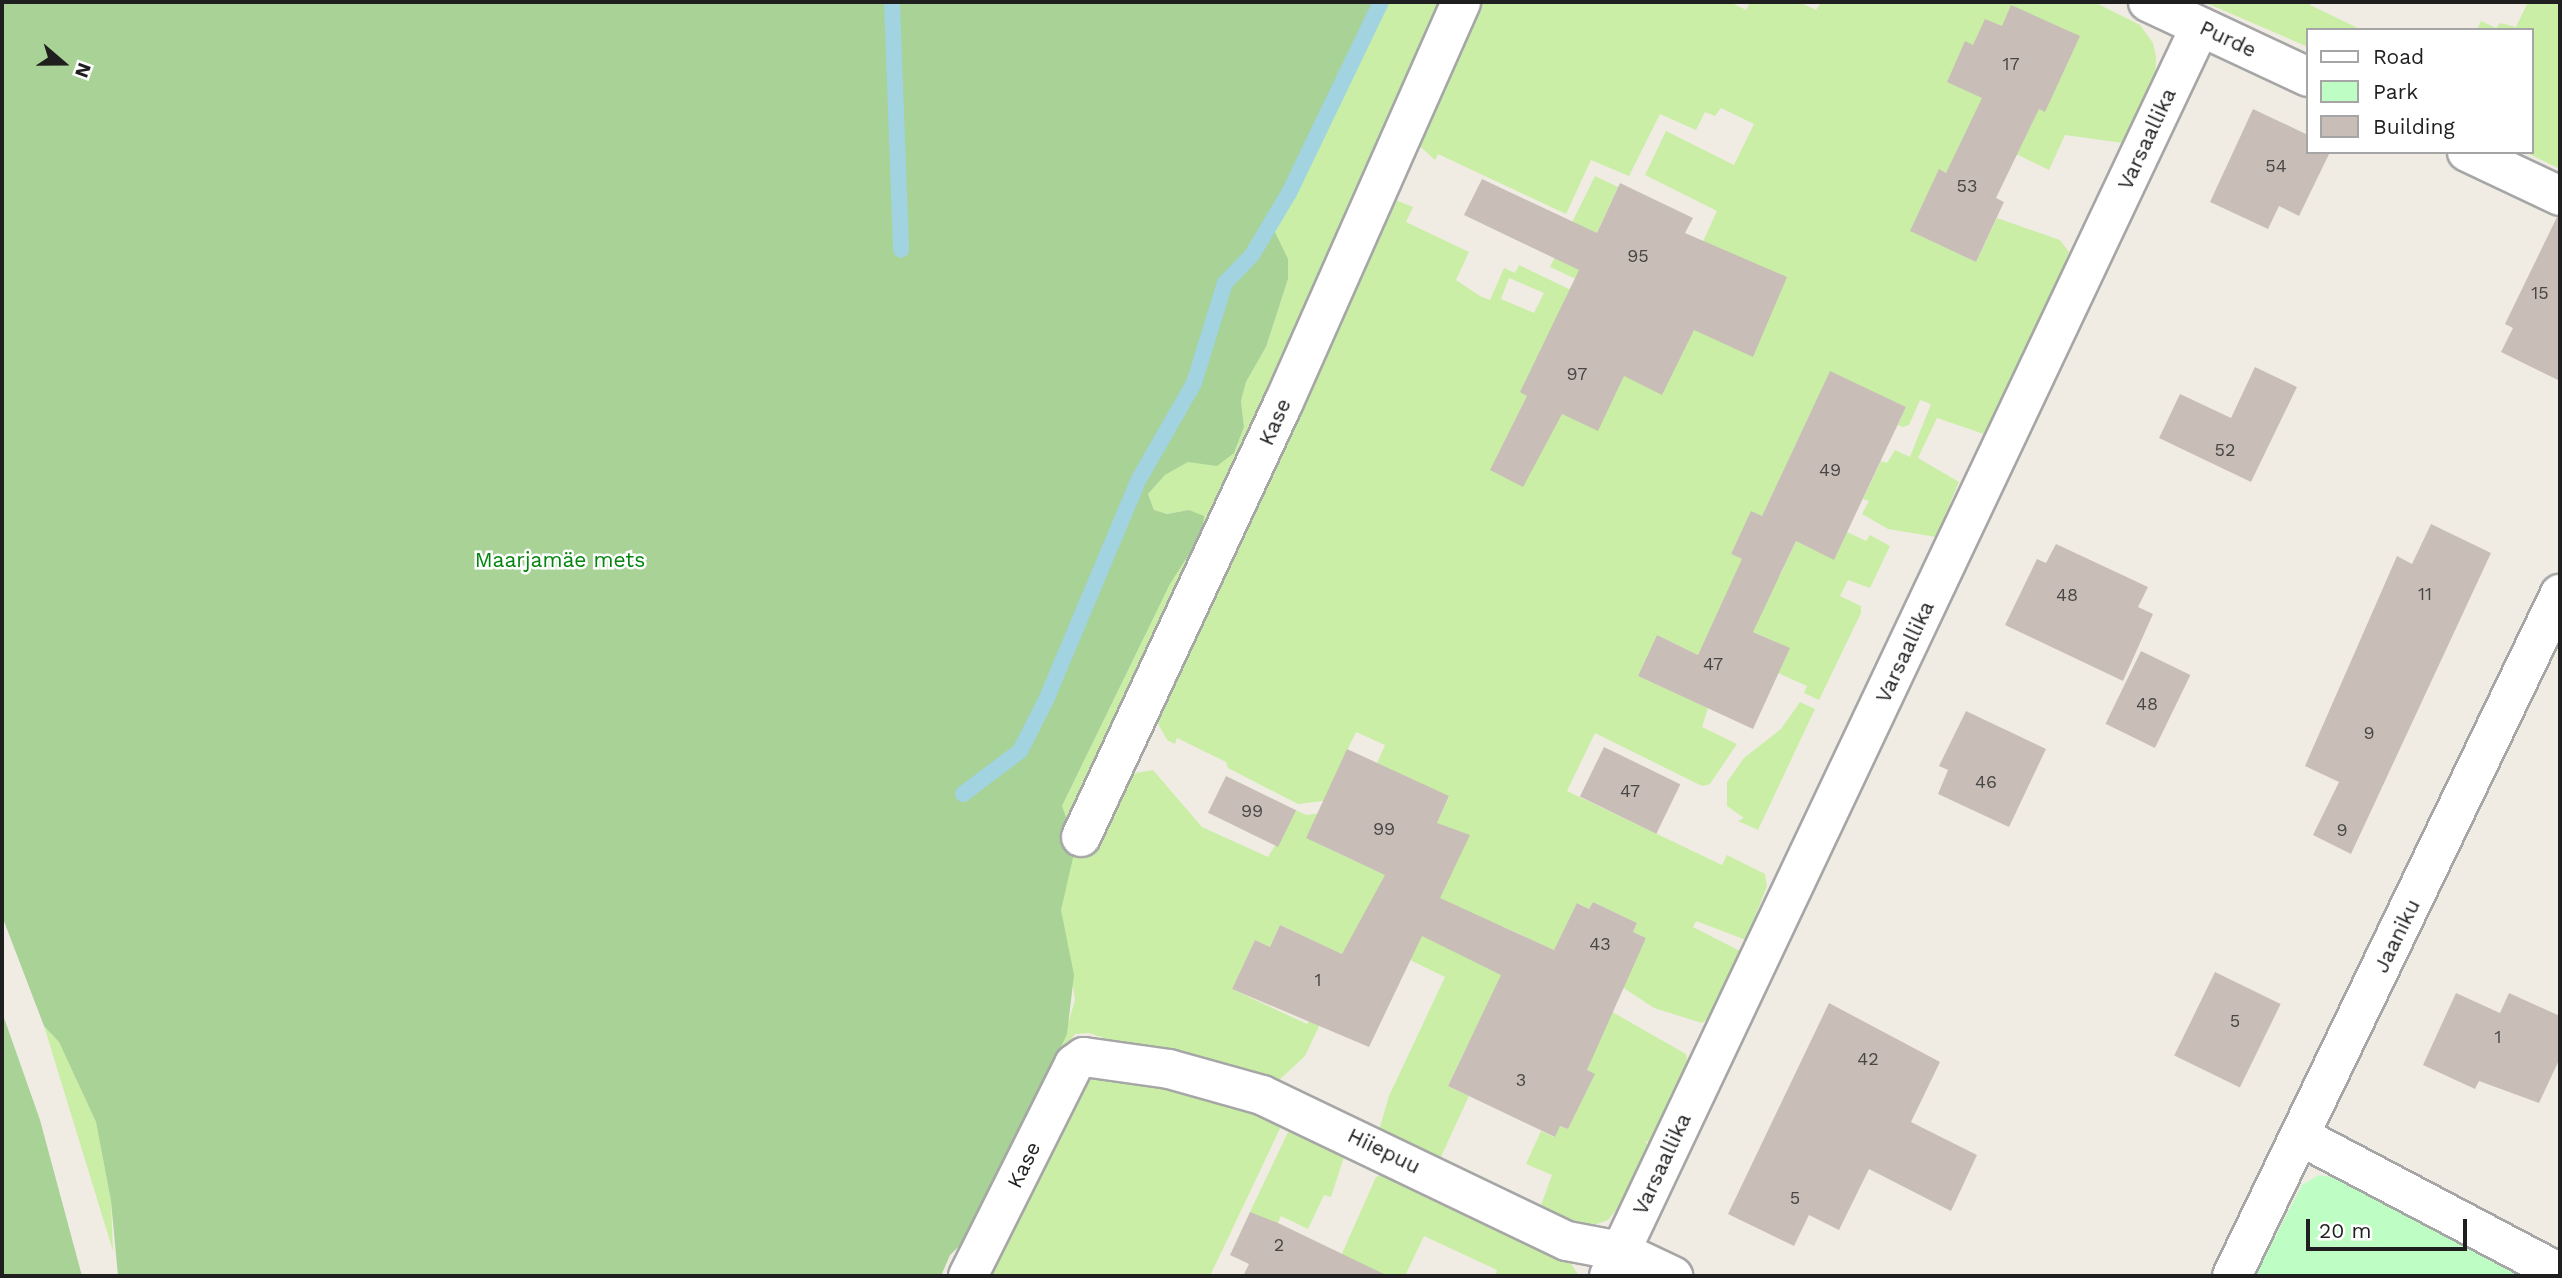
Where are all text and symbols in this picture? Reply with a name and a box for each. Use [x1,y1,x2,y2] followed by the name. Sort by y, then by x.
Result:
[2196,15,2260,63] street label: Purde
[28,28,98,98] north arrow
[2306,28,2534,154] legend
[2373,44,2424,69] text: Road
[2002,53,2020,75] house number: 17
[70,60,96,81] text: N
[2373,79,2418,104] text: Park
[2113,84,2181,194] street label: Varsaallika
[2373,114,2455,139] text: Building
[2265,155,2287,177] house number: 54
[1957,175,1977,197] house number: 53
[1627,245,1649,267] house number: 95
[2531,282,2549,304] house number: 15
[1567,363,1587,385] house number: 97
[1254,395,1296,449] street label: Kase
[2215,439,2235,461] house number: 52
[1819,459,1841,481] house number: 49
[475,547,645,573] park label: Maarjamäe mets
[2418,583,2432,605] house number: 11
[2056,584,2078,606] house number: 48
[1871,597,1939,707] street label: Varsaallika
[1703,653,1723,675] house number: 47
[2136,693,2158,715] house number: 48
[2363,722,2375,744] house number: 9
[1975,771,1997,793] house number: 46
[1620,780,1640,802] house number: 47
[1241,800,1263,822] house number: 99
[1373,818,1395,840] house number: 99
[2336,819,2348,841] house number: 9
[2368,895,2426,977] street label: Jaaniku
[1589,933,1611,955] house number: 43
[1314,969,1322,991] house number: 1
[2230,1010,2240,1032] house number: 5
[2494,1026,2502,1048] house number: 1
[1857,1048,1879,1070] house number: 42
[1516,1069,1526,1091] house number: 3
[1628,1109,1696,1219] street label: Varsaallika
[1344,1123,1424,1179] street label: Hiiepuu
[1002,1138,1046,1192] street label: Kase
[1790,1187,1800,1209] house number: 5
[2310,1204,2471,1248] scale bar
[2319,1218,2371,1243] text: 20 m
[1274,1234,1284,1256] house number: 2

